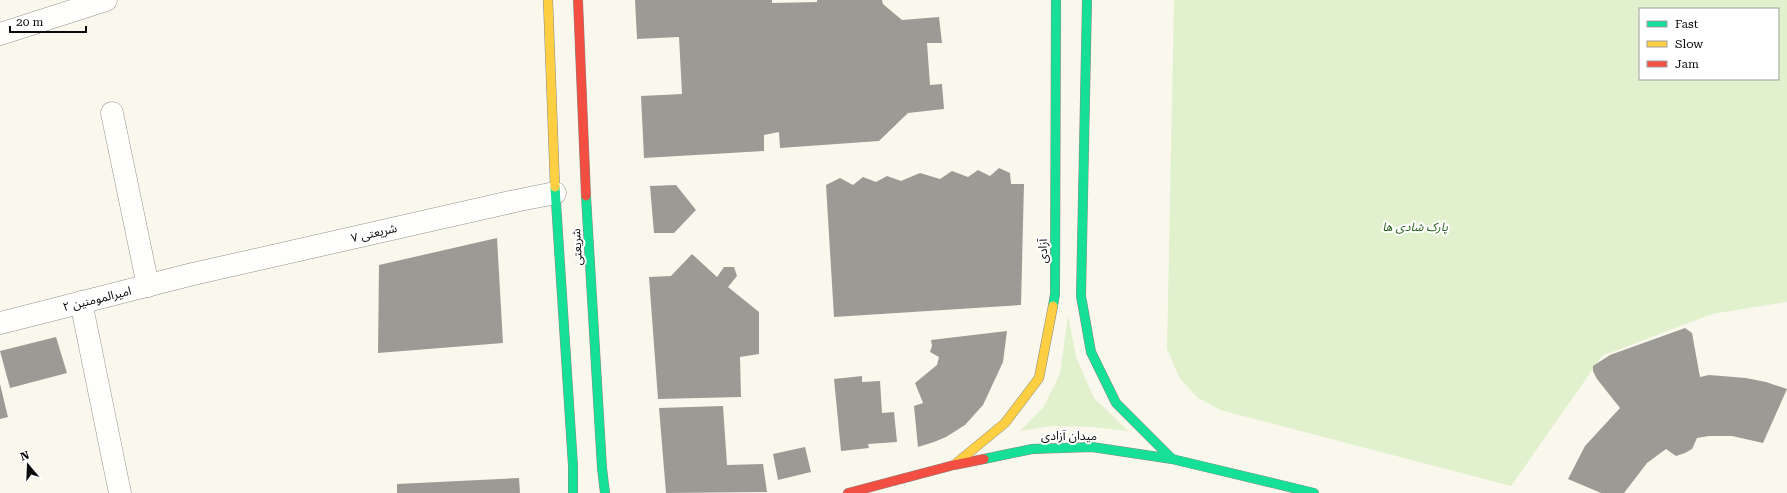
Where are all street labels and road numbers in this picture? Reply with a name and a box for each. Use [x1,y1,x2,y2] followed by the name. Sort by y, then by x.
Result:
[350,221,398,245] street label: شریعتی ۷
[569,228,585,266] street label: شریعتی
[1036,238,1050,263] street label: آزادی
[61,284,133,314] street label: امیرالمومنین ۲
[1041,429,1097,443] street label: میدان آزادی

